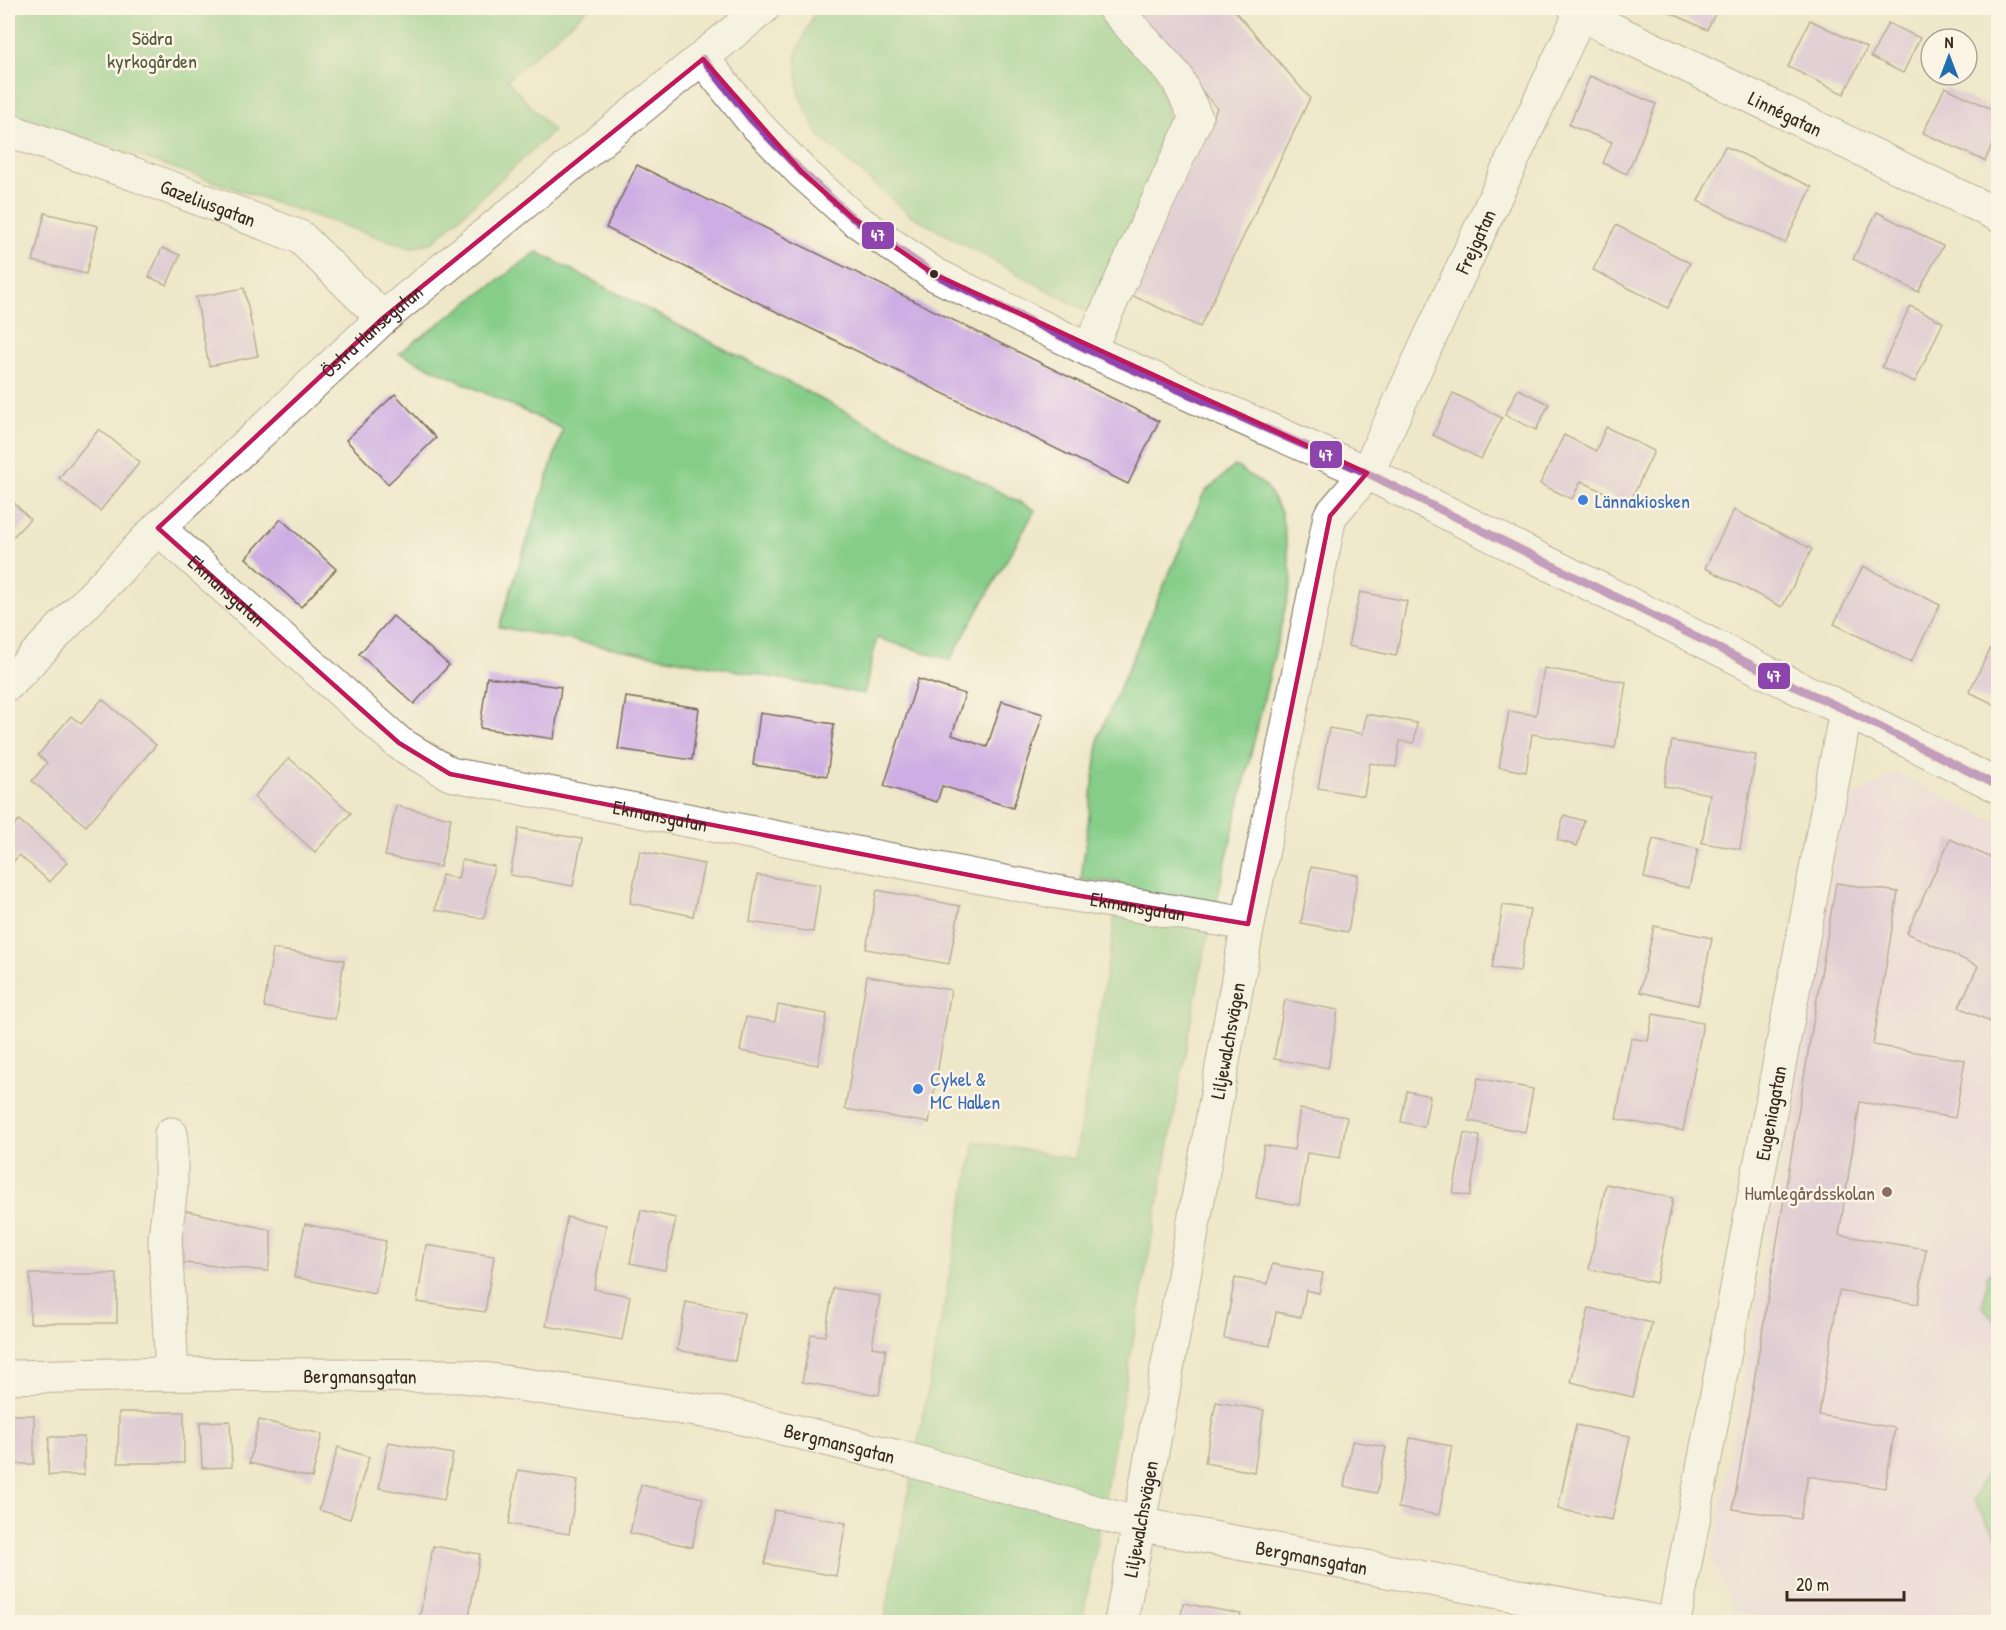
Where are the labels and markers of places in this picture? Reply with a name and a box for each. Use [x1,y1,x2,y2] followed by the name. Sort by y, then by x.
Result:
[928,268,940,280] unlabelled marker
[1595,487,1690,514] place label: Lännakiosken
[1576,493,1590,507] marker: Lännakiosken
[930,1065,1000,1115] place label: Cykel & MC Hallen
[911,1082,925,1096] marker: Cykel & MC Hallen
[1745,1179,1875,1206] place label: Humlegårdsskolan
[1880,1185,1894,1199] marker: Humlegårdsskolan

